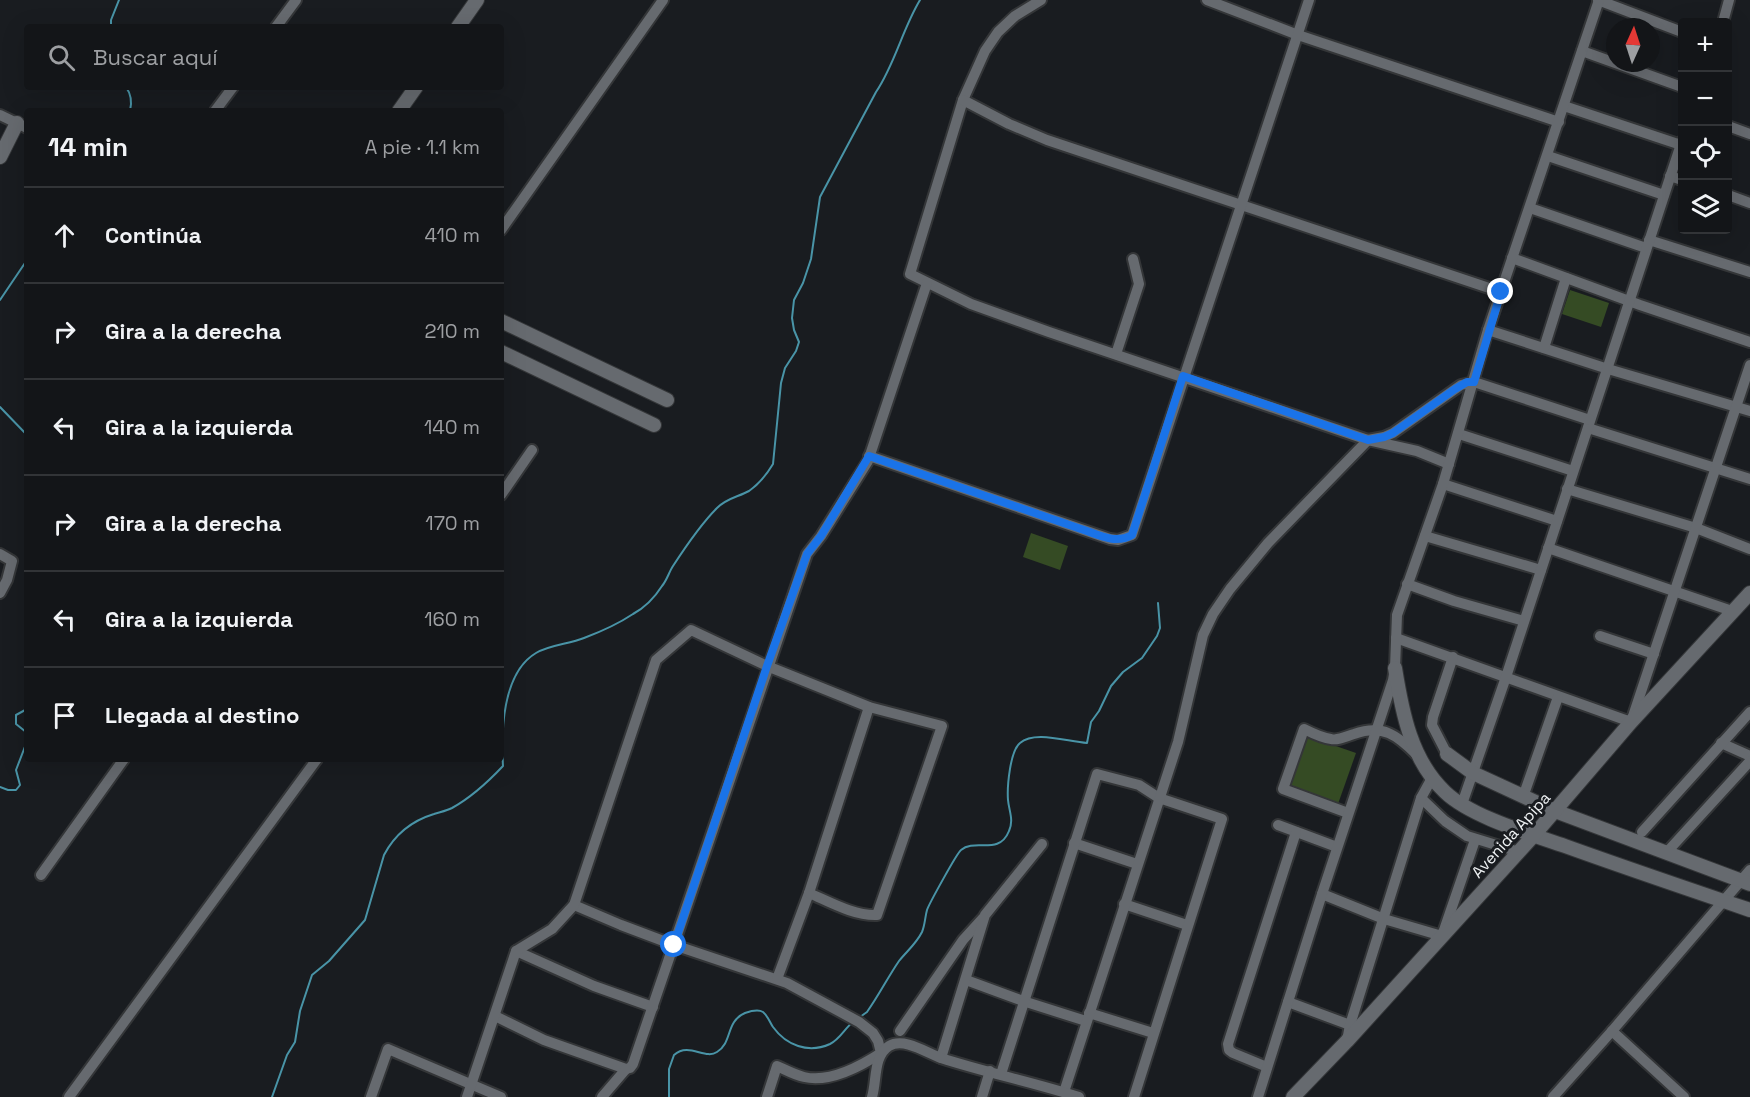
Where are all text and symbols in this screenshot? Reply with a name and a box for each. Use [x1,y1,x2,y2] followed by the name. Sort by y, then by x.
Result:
[1606,18,1660,72] north arrow
[1678,18,1732,234] map controls
[1678,18,1732,72] button: +
[24,24,504,90] search box
[45,41,78,74] icon: search
[93,43,218,71] text: Buscar aquí
[1678,72,1732,126] button: −
[1678,126,1732,180] button: locate
[48,130,128,164] text: 14 min
[365,134,480,160] text: A pie · 1.1 km
[1678,180,1732,234] button: layers
[48,219,81,252] icon: ahead
[105,221,201,249] text: Continúa
[424,222,480,248] text: 410 m
[1487,278,1513,304] route end
[48,315,81,348] icon: right
[105,317,282,345] text: Gira a la derecha
[424,318,480,344] text: 210 m
[48,411,81,444] icon: left
[105,413,293,441] text: Gira a la izquierda
[424,414,480,440] text: 140 m
[48,507,81,540] icon: right
[105,509,282,537] text: Gira a la derecha
[425,510,480,536] text: 170 m
[48,603,81,636] icon: left
[105,605,293,633] text: Gira a la izquierda
[424,606,480,632] text: 160 m
[48,699,81,732] icon: arrive
[105,701,299,729] text: Llegada al destino
[1467,788,1555,882] street label: Avenida Apipa
[660,931,686,957] route start

